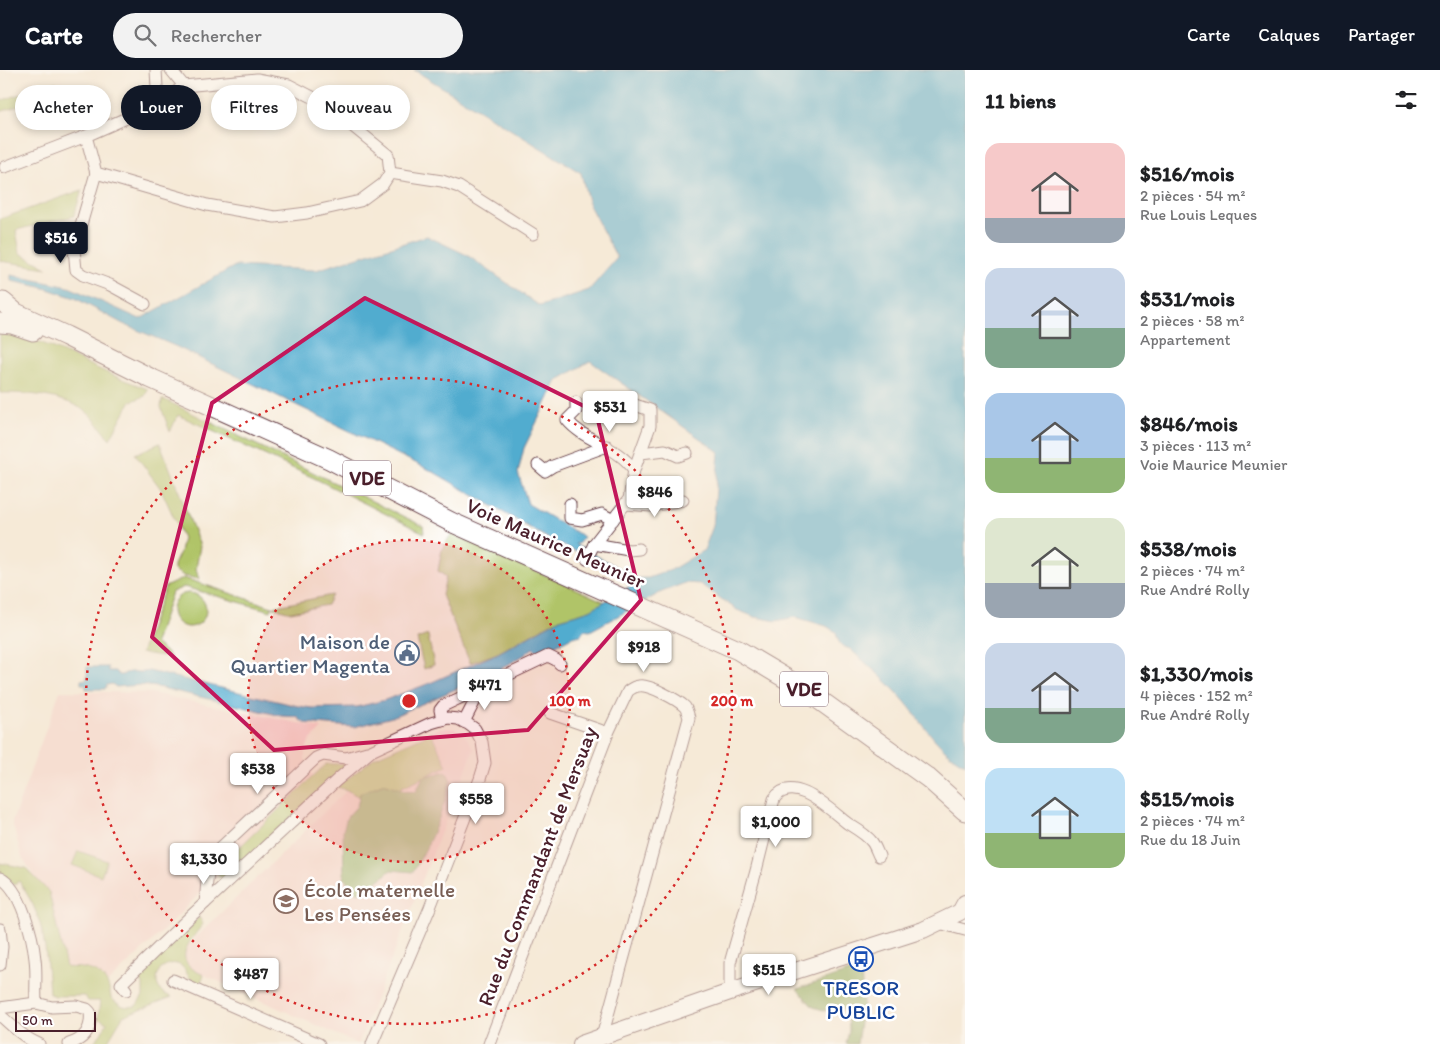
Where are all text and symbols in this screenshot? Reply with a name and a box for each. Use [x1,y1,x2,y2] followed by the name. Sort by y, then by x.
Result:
[113,13,463,58] search box
[25,21,83,50] text: Carte
[131,21,159,49] icon: search
[171,24,262,47] text: Rechercher
[1187,24,1230,46] text: Carte
[1258,24,1320,46] text: Calques
[1348,24,1415,46] text: Partager
[15,85,111,130] chip: Acheter
[121,85,201,130] chip: Louer
[211,85,297,130] chip: Filtres
[307,85,410,130] chip: Nouveau
[1392,86,1420,114] icon: filters
[985,88,1056,113] text: 11 biens
[1140,161,1234,186] text: $516/mois
[1025,163,1085,223] icon: home
[1140,186,1245,205] text: 2 pièces · 54 m²
[1140,205,1257,224] text: Rue Louis Leques
[31,222,91,264] pin: $516
[45,228,77,247] text: $516
[1140,286,1235,311] text: $531/mois
[1025,288,1085,348] icon: home
[1140,311,1245,330] text: 2 pièces · 58 m²
[1140,330,1231,349] text: Appartement
[580,390,640,433] pin: $531
[594,397,626,416] text: $531
[1140,411,1238,436] text: $846/mois
[1025,413,1085,473] icon: home
[1140,436,1251,455] text: 3 pièces · 113 m²
[1140,455,1287,474] text: Voie Maurice Meunier
[343,460,391,496] road number: VDE
[625,476,685,518] pin: $846
[638,482,672,501] text: $846
[463,492,650,594] street label: Voie Maurice Meunier
[1140,536,1237,561] text: $538/mois
[1025,538,1085,598] icon: home
[1140,561,1245,580] text: 2 pièces · 74 m²
[1140,580,1250,599] text: Rue André Rolly
[230,629,390,678] place label: Maison de Quartier Magenta
[614,630,674,673] pin: $918
[628,637,660,656] text: $918
[394,640,420,666] public building icon: Maison de Quartier Magenta
[1140,661,1253,686] text: $1,330/mois
[1025,663,1085,723] icon: home
[455,668,515,711] pin: $471
[780,672,828,706] road number: VDE
[468,675,502,694] text: $471
[1140,686,1253,705] text: 4 pièces · 152 m²
[400,692,418,710] centre of rings
[549,692,591,710] text: 100 m
[711,692,754,710] text: 200 m
[1140,705,1250,724] text: Rue André Rolly
[472,723,602,1009] street label: Rue du Commandant de Mersuay
[228,752,288,795] pin: $538
[241,759,275,778] text: $538
[446,782,506,825] pin: $558
[1140,786,1234,811] text: $515/mois
[1025,788,1085,848] icon: home
[459,789,493,808] text: $558
[735,806,817,848] pin: $1,000
[1140,811,1245,830] text: 2 pièces · 74 m²
[752,812,800,831] text: $1,000
[1140,830,1241,849] text: Rue du 18 Juin
[163,842,245,885] pin: $1,330
[181,849,227,868] text: $1,330
[304,877,455,926] place label: École maternelle Les Pensées
[273,888,299,914] school or university icon: École maternelle Les Pensées
[848,946,874,972] bus stop icon: TRESOR PUBLIC
[739,954,799,996] pin: $515
[221,958,281,1000] pin: $487
[753,960,785,979] text: $515
[234,964,268,983] text: $487
[823,975,899,1024] place label: TRESOR PUBLIC
[15,1009,96,1032] scale bar
[22,1012,53,1029] text: 50 m

